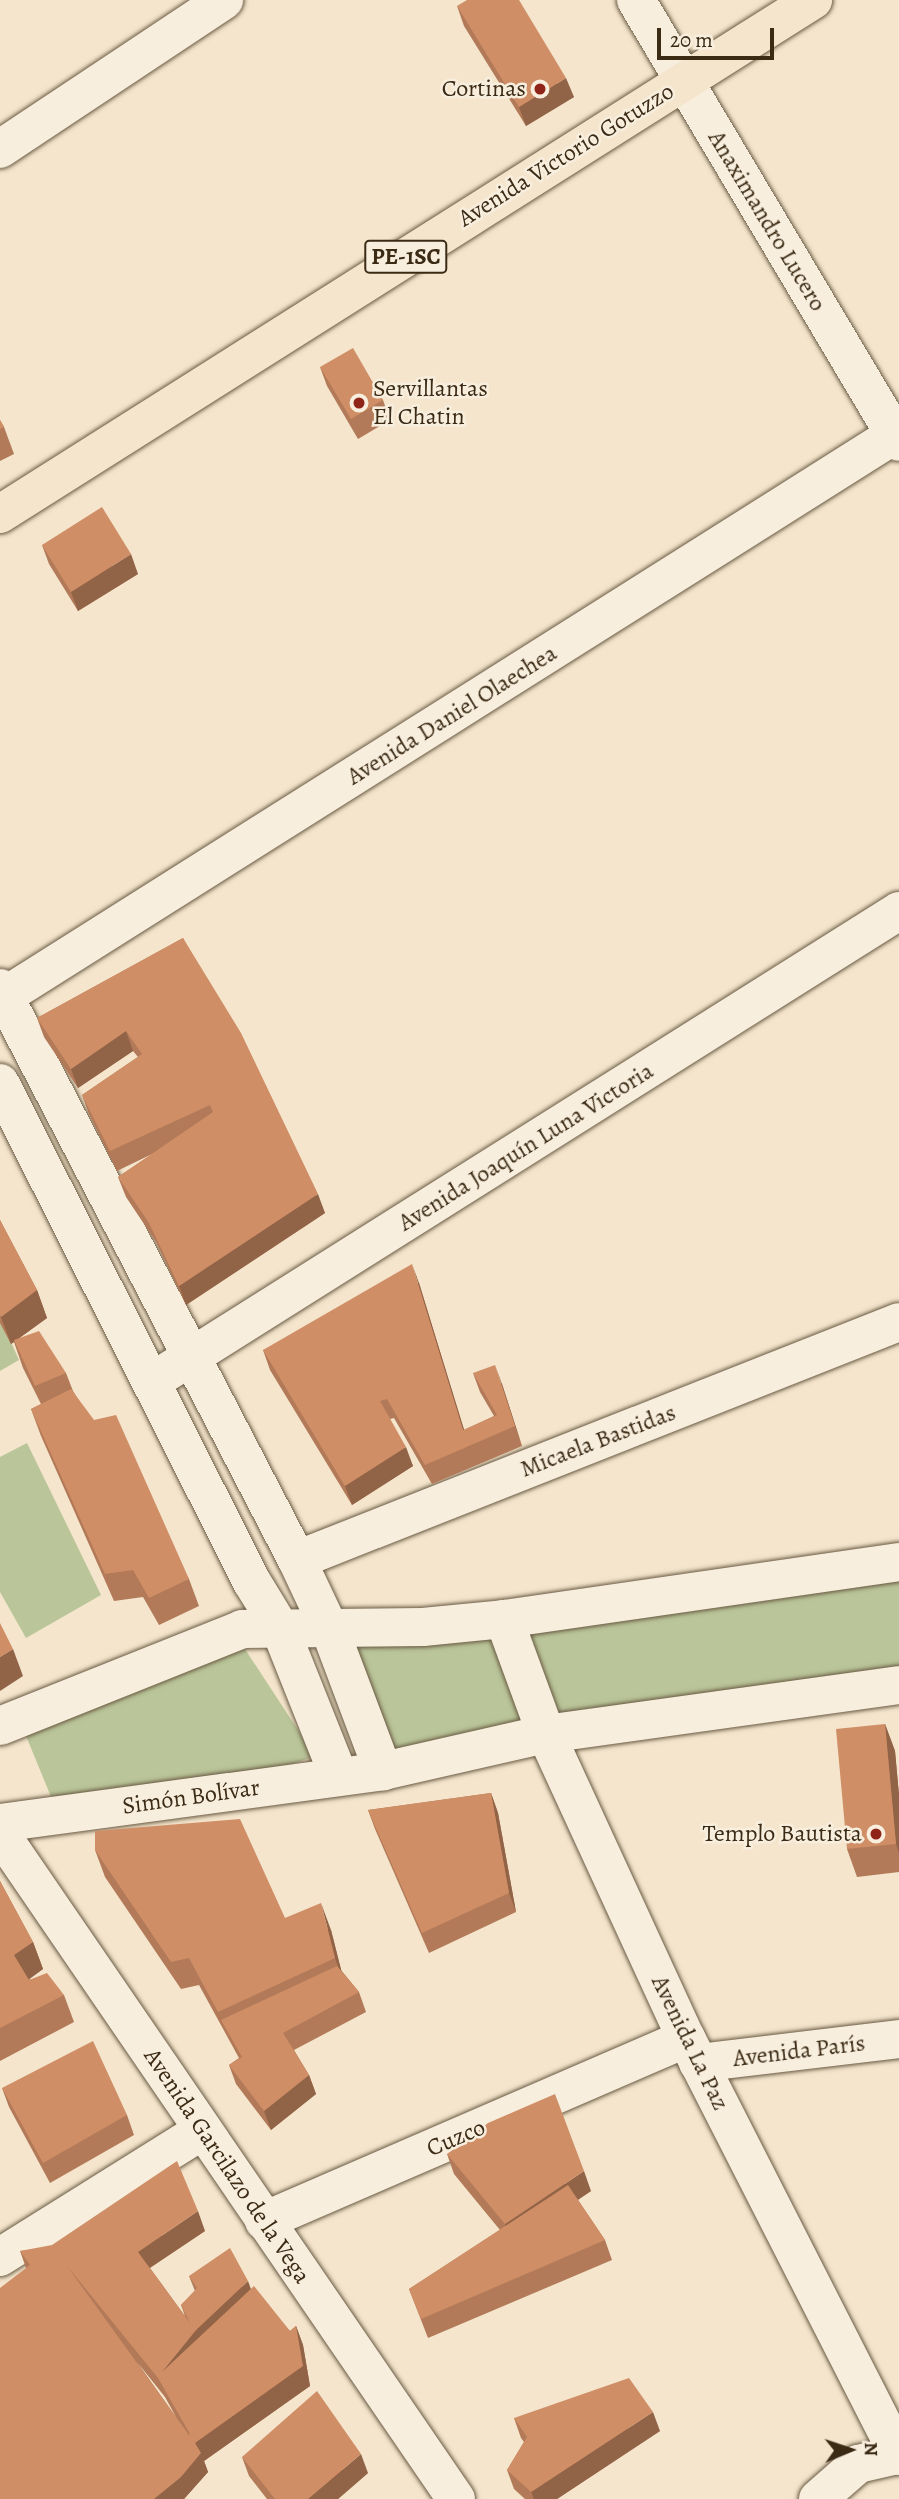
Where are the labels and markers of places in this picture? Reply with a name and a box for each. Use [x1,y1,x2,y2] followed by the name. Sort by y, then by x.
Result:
[442,75,526,103] place label: Cortinas
[532,81,548,97] marker: Cortinas
[373,375,488,431] place label: Servillantas El Chatin
[351,395,367,411] marker: Servillantas El Chatin
[702,1820,862,1848] place label: Templo Bautista
[868,1826,884,1842] marker: Templo Bautista

